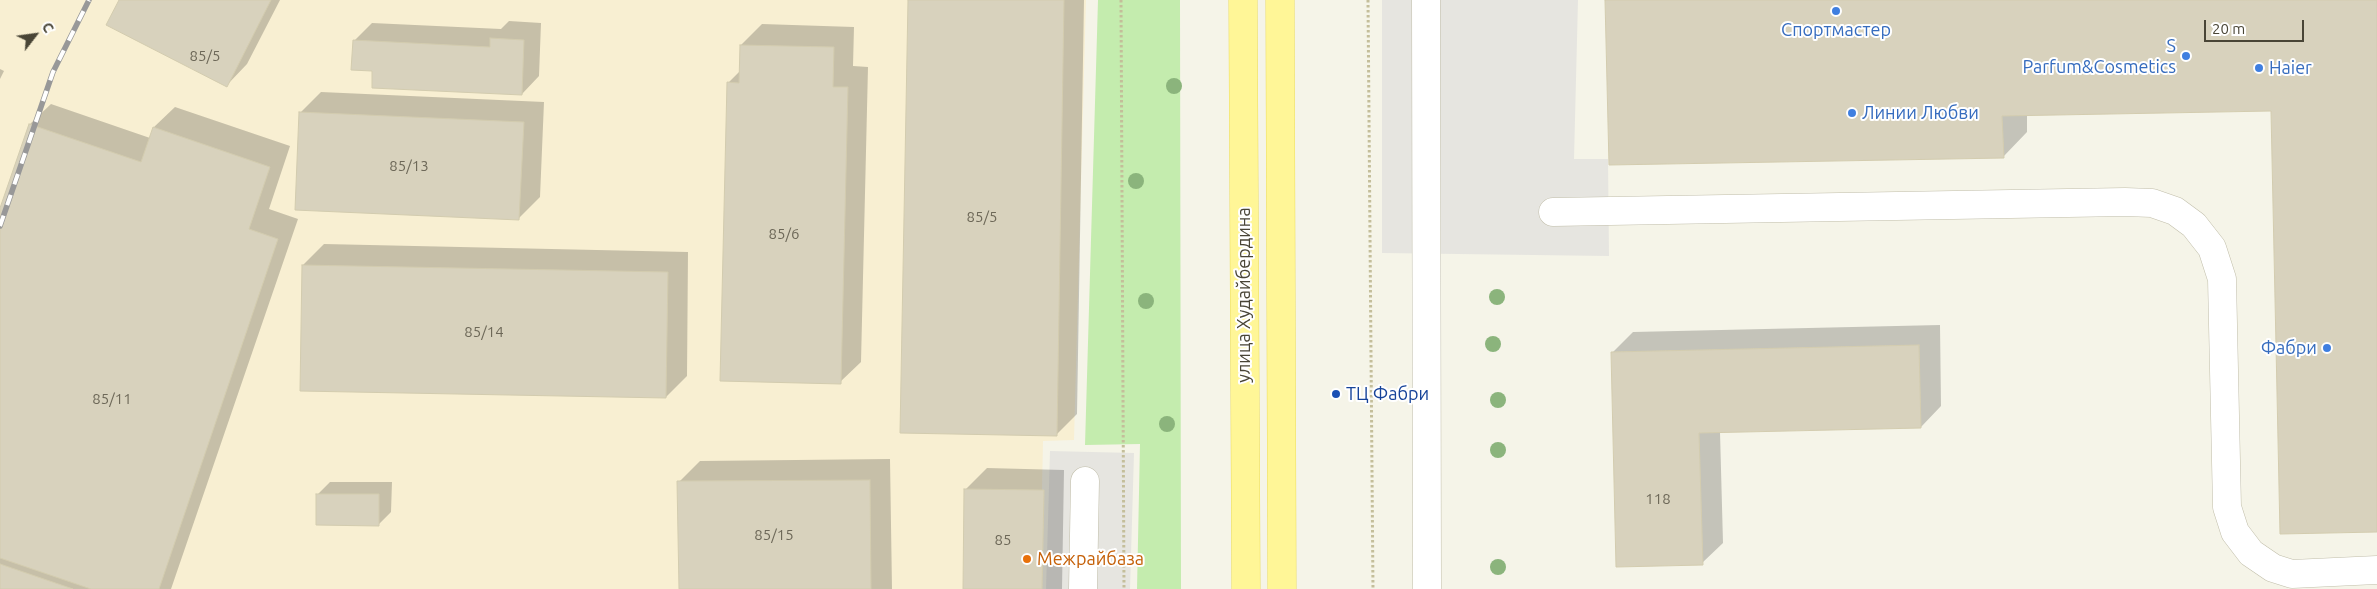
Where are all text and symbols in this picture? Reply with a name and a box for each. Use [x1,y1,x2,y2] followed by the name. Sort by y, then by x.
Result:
[1830,5,1842,17] marker: Спортмастер
[10,10,60,60] north arrow
[2207,10,2307,42] scale bar
[1781,19,1891,41] place label: Спортмастер
[39,20,57,35] text: С
[2212,20,2245,37] text: 20 m
[2022,35,2176,78] place label: S Parfum&Cosmetics
[190,47,220,65] house number: 85/5
[2180,50,2192,62] marker: S Parfum&Cosmetics
[2269,57,2312,79] place label: Haier
[2253,62,2265,74] marker: Haier
[1862,102,1979,124] place label: Линии Любви
[1846,107,1858,119] marker: Линии Любви
[389,157,429,175] house number: 85/13
[1233,207,1255,383] street label: улица Худайбердина
[967,208,997,226] house number: 85/5
[769,225,799,243] house number: 85/6
[464,323,504,341] house number: 85/14
[2261,337,2317,359] place label: Фабри
[2321,342,2333,354] marker: Фабри
[1346,383,1429,405] place label: ТЦ Фабри
[1330,388,1342,400] marker: ТЦ Фабри
[92,390,132,408] house number: 85/11
[1645,490,1671,508] house number: 118
[754,526,794,544] house number: 85/15
[995,531,1011,549] house number: 85
[1037,548,1144,570] place label: Межрайбаза
[1021,553,1033,565] marker: Межрайбаза

